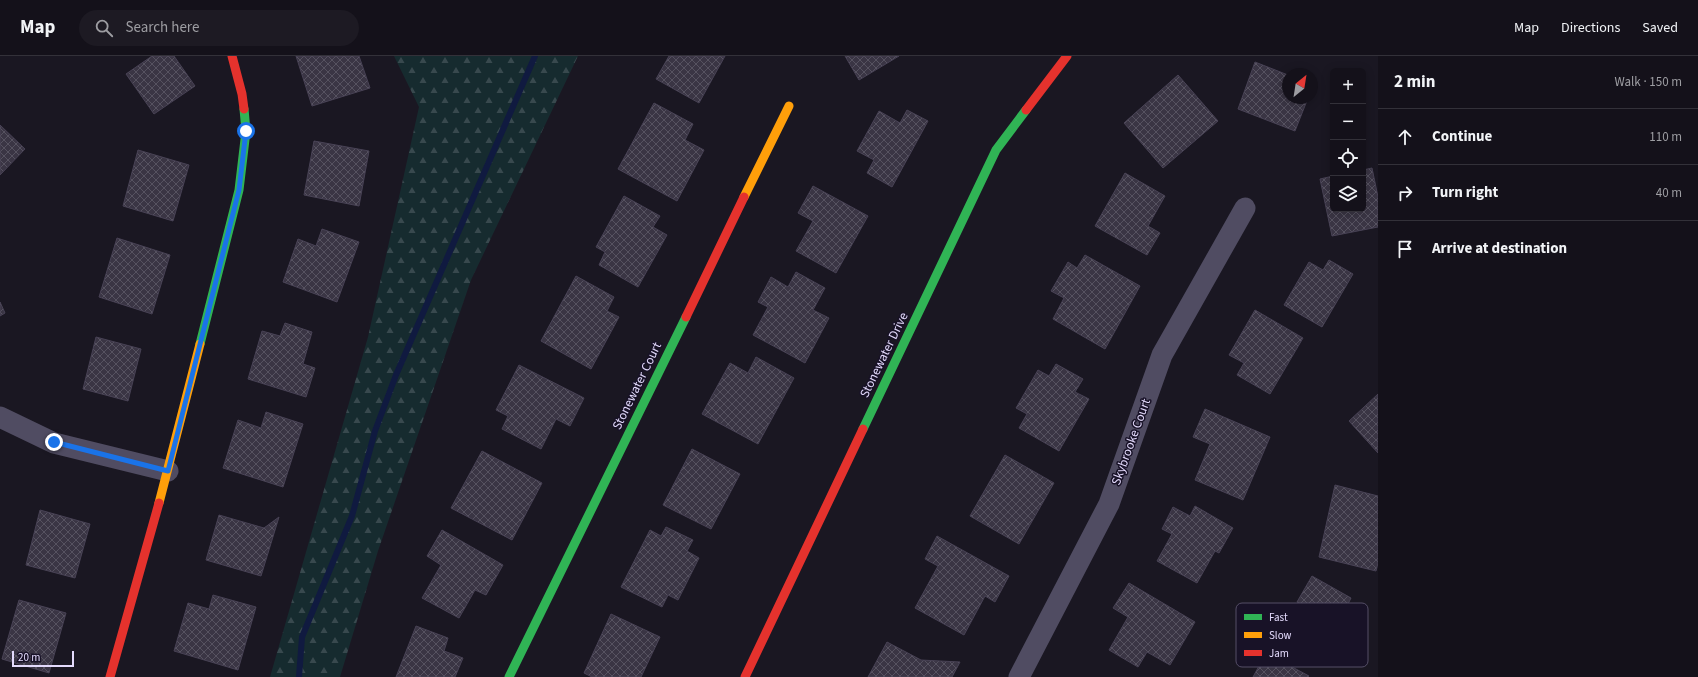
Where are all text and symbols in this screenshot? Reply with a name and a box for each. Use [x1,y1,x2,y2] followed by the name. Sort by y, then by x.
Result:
[79,10,359,46] search box
[20,14,55,41] text: Map
[93,17,115,39] icon: search
[125,17,199,38] text: Search here
[1514,18,1539,38] text: Map
[1561,18,1620,38] text: Directions
[1642,18,1678,38] text: Saved
[1282,68,1318,104] north arrow
[1330,68,1366,212] map controls
[1330,68,1366,104] button: +
[1394,70,1435,94] text: 2 min
[1614,73,1682,91] text: Walk · 150 m
[1330,104,1366,140] button: −
[237,122,255,140] route start
[1394,126,1416,148] icon: ahead
[1432,126,1492,147] text: Continue
[1649,128,1682,146] text: 110 m
[1330,140,1366,176] button: locate
[1330,176,1366,212] button: layers
[1394,182,1416,204] icon: right
[1432,182,1498,203] text: Turn right
[1656,184,1682,202] text: 40 m
[1394,238,1416,260] icon: arrive
[1432,238,1567,259] text: Arrive at destination
[856,309,912,401] street label: Stonewater Drive
[608,339,666,433] street label: Stonewater Court
[1107,396,1155,488] street label: Skybrooke Court
[45,433,63,451] route end
[1236,603,1368,667] legend
[1269,610,1288,625] text: Fast
[1269,628,1292,643] text: Slow
[1269,646,1289,661] text: Jam
[12,649,74,668] scale bar
[18,650,40,665] text: 20 m

